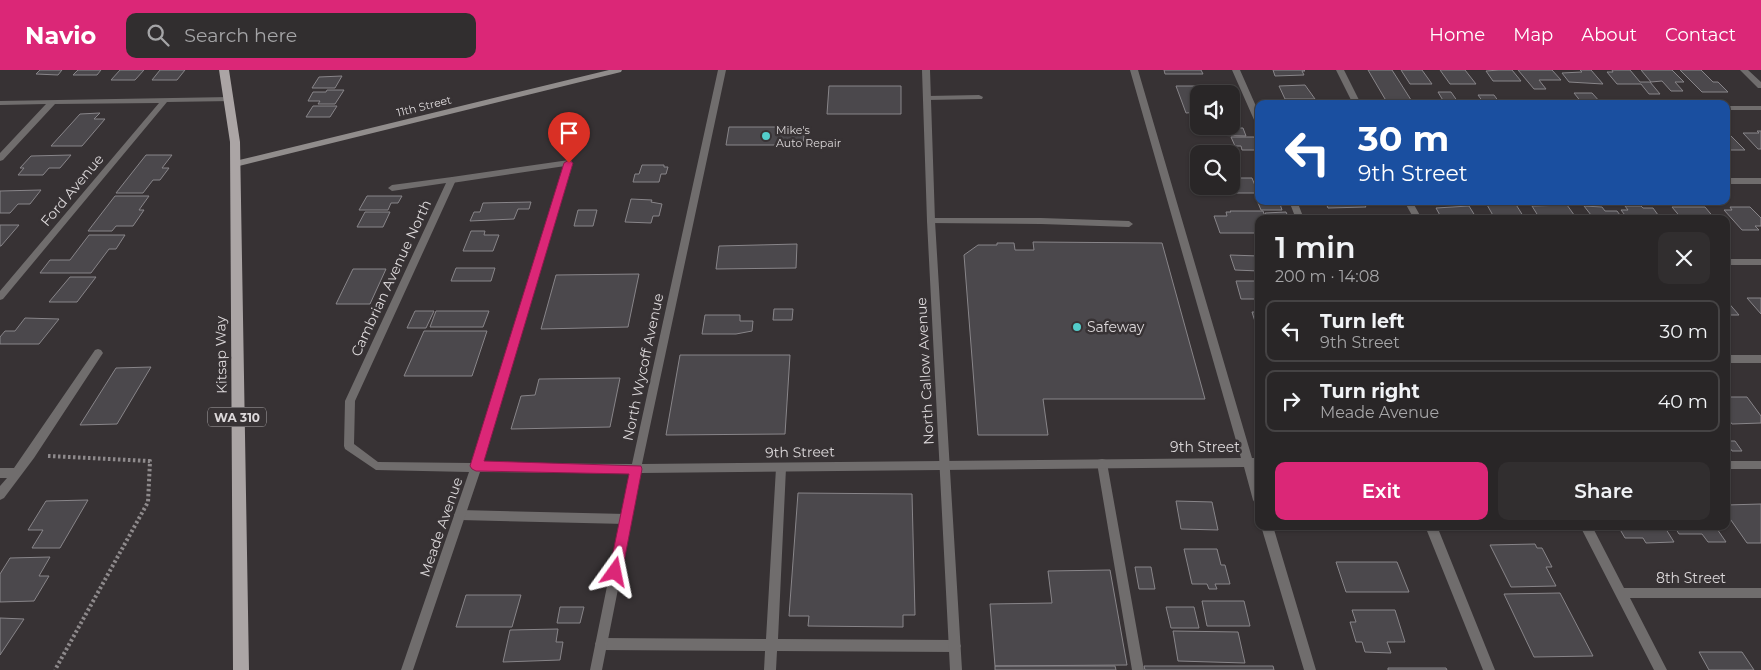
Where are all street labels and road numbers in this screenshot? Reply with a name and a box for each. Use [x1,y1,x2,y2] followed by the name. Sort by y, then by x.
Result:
[395,92,453,120] street label: 11th Street
[37,150,107,230] street label: Ford Avenue
[347,197,435,359] street label: Cambrian Avenue North
[619,292,667,442] street label: North Wycoff Avenue
[912,297,938,445] street label: North Callow Avenue
[211,315,231,394] street label: Kitsap Way
[208,408,266,427] road number: WA 310
[1170,438,1240,456] street label: 9th Street
[765,442,835,462] street label: 9th Street
[416,475,466,579] street label: Meade Avenue
[1656,569,1726,587] street label: 8th Street

